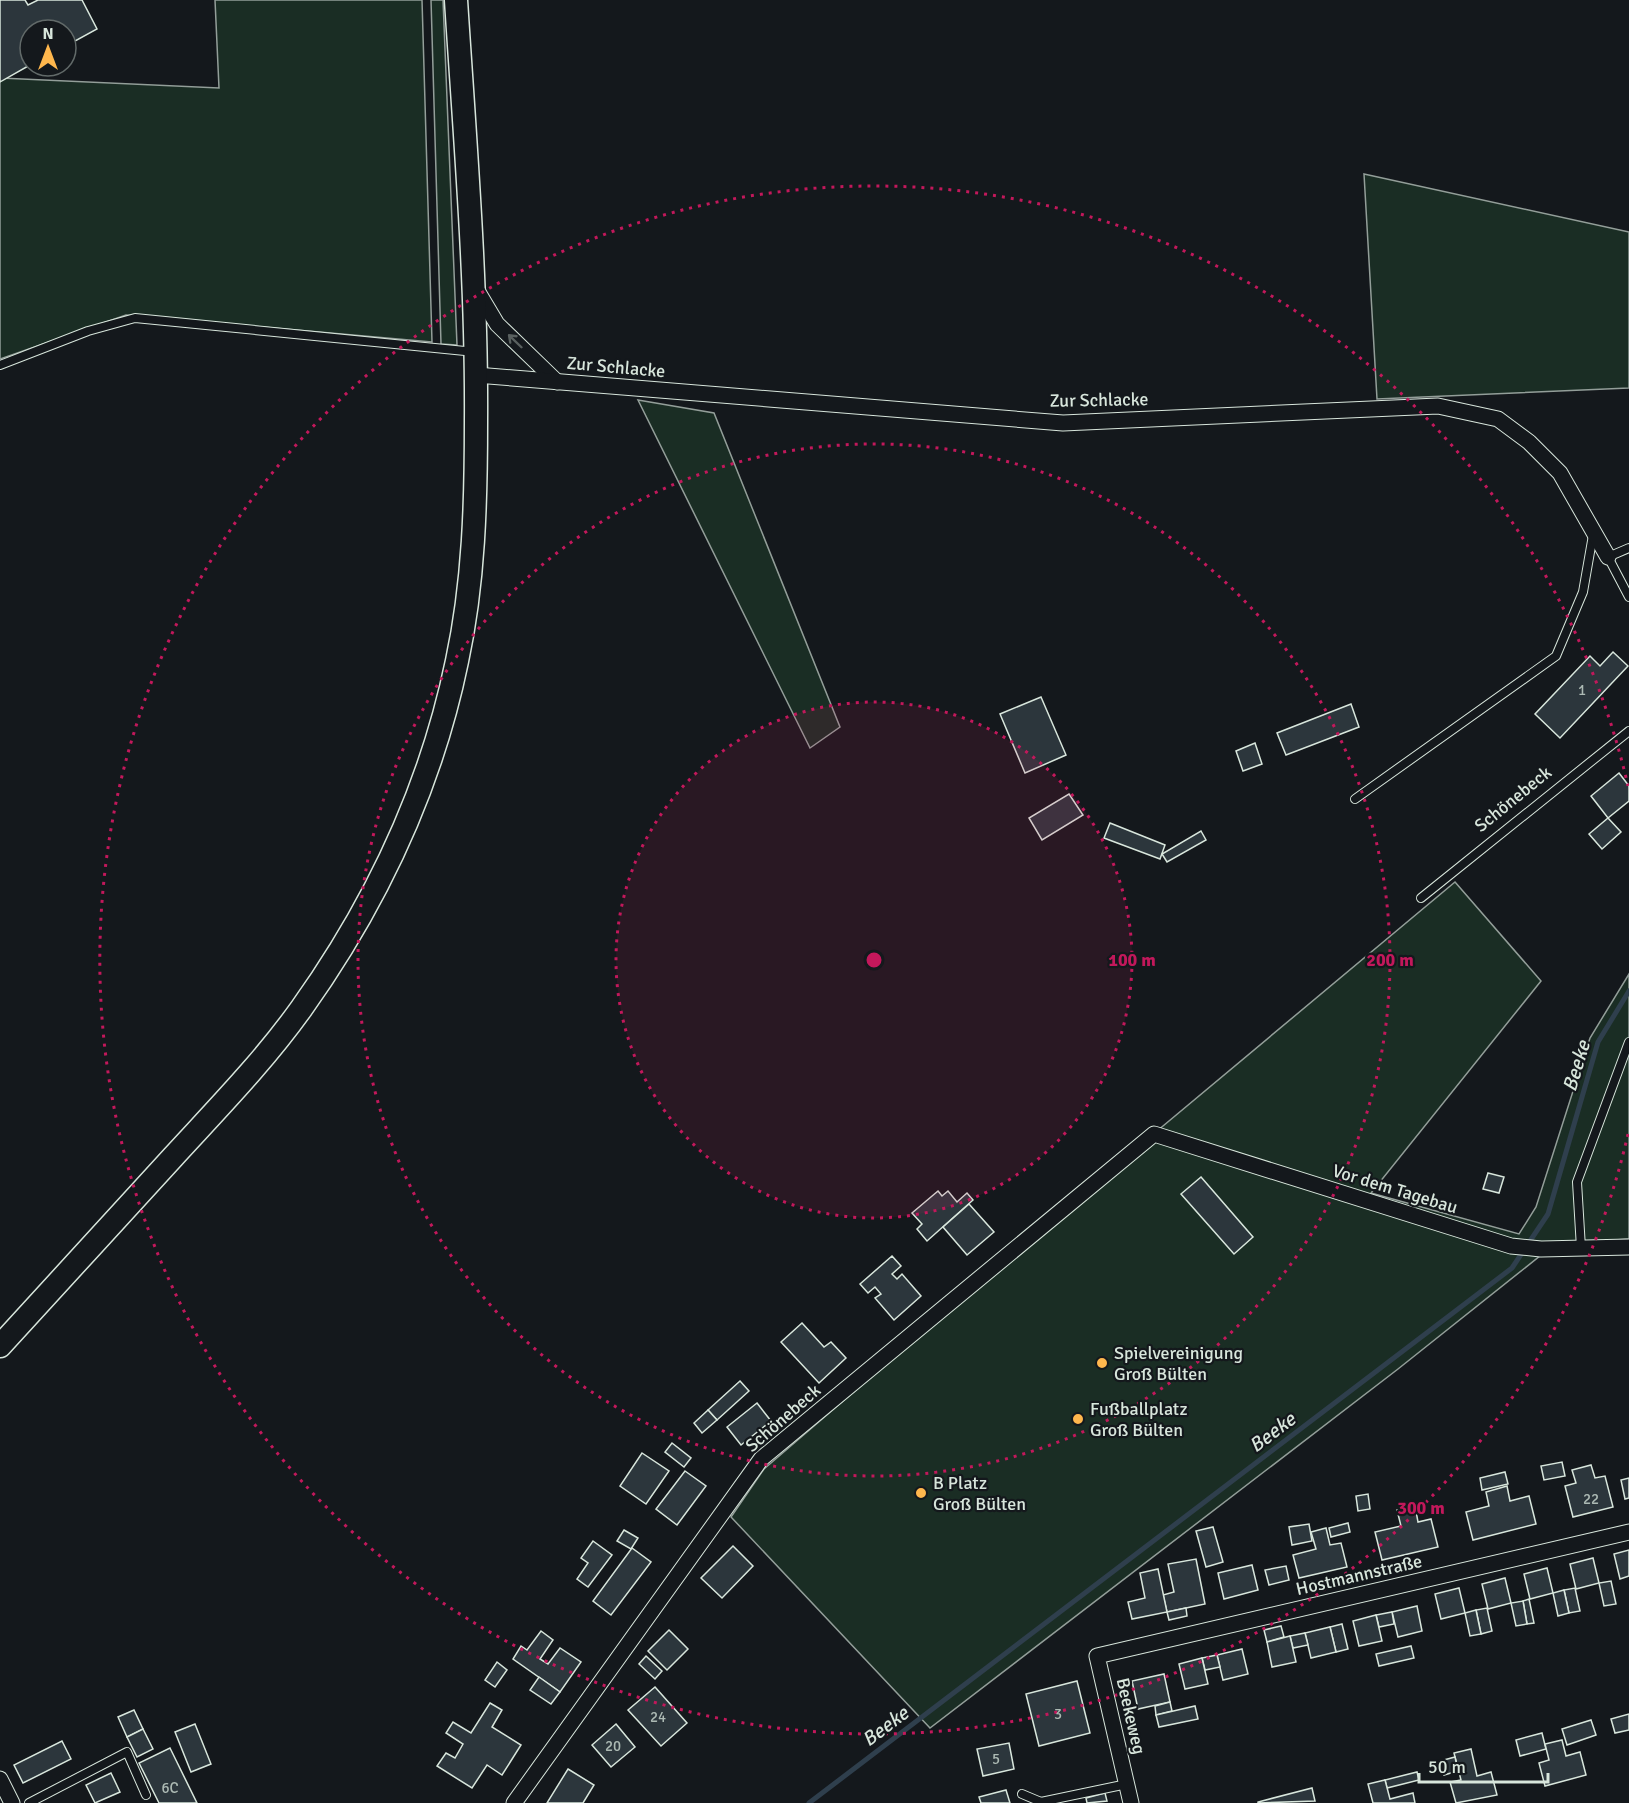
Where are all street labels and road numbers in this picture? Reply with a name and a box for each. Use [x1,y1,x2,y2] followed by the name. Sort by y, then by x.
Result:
[566,352,666,382] street label: Zur Schlacke
[1049,388,1149,412] street label: Zur Schlacke
[1470,761,1556,837] street label: Schönebeck
[1330,1160,1460,1218] street label: Vor dem Tagebau
[741,1379,825,1457] street label: Schönebeck
[1294,1550,1424,1600] street label: Hostmannstraße
[1112,1676,1150,1756] street label: Beekeweg

